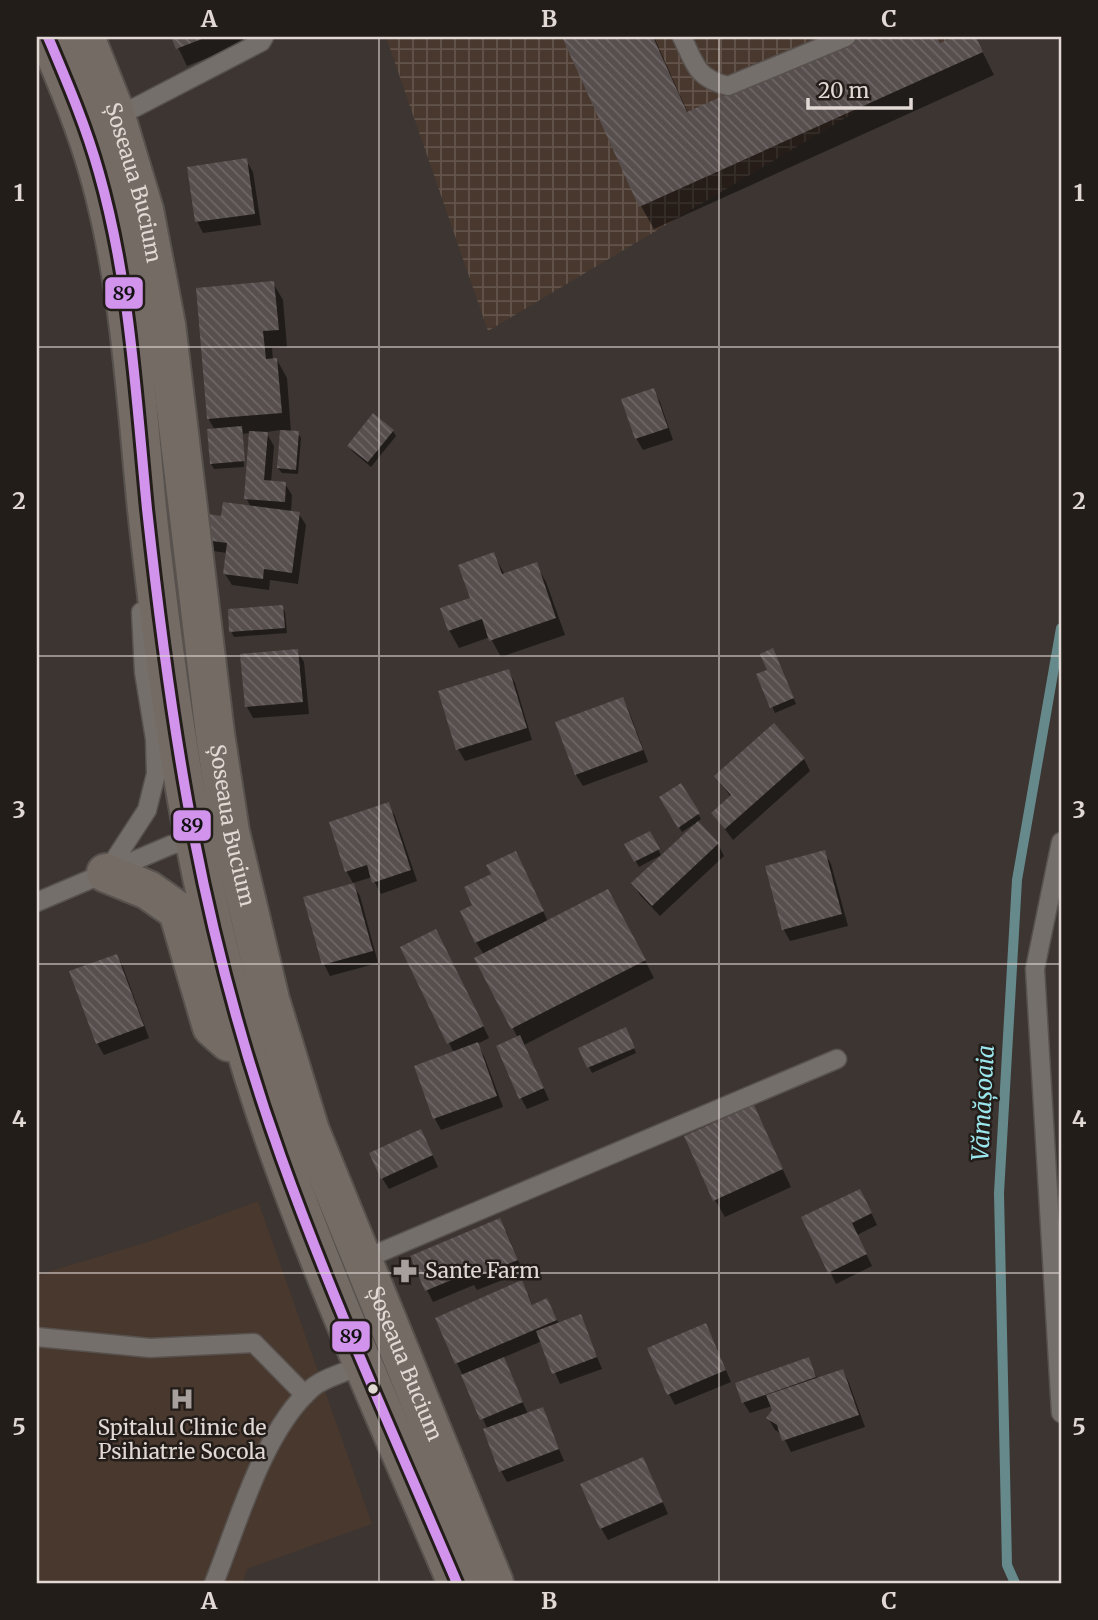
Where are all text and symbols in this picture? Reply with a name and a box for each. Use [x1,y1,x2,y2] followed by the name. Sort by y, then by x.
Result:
[200,4,218,33] text: A
[541,4,557,33] text: B
[881,4,897,33] text: C
[808,66,911,110] scale bar
[818,77,870,104] text: 20 m
[99,99,168,265] street label: Șoseaua Bucium
[14,178,25,207] text: 1
[1074,178,1085,207] text: 1
[104,276,144,310] line badge: 89
[112,281,136,305] text: 89
[12,486,26,515] text: 2
[1072,486,1086,515] text: 2
[204,742,261,909] street label: Șoseaua Bucium
[12,795,26,824] text: 3
[1072,795,1086,824] text: 3
[172,809,212,842] line badge: 89
[180,813,204,837] text: 89
[965,1044,1000,1162] water label: Vămășoaia
[12,1104,27,1133] text: 4
[1072,1104,1087,1133] text: 4
[391,1257,419,1285] pharmacy icon: Sante Farm
[425,1257,540,1284] place label: Sante Farm
[362,1282,449,1445] street label: Șoseaua Bucium
[331,1320,371,1353] line badge: 89
[339,1324,363,1348] text: 89
[366,1382,380,1396] unlabelled marker
[168,1385,196,1413] hospital icon: Spitalul Clinic de Psihiatrie Socola
[12,1412,26,1441] text: 5
[1072,1412,1086,1441] text: 5
[97,1414,267,1465] place label: Spitalul Clinic de Psihiatrie Socola
[200,1586,218,1615] text: A
[541,1586,557,1615] text: B
[881,1586,897,1615] text: C

